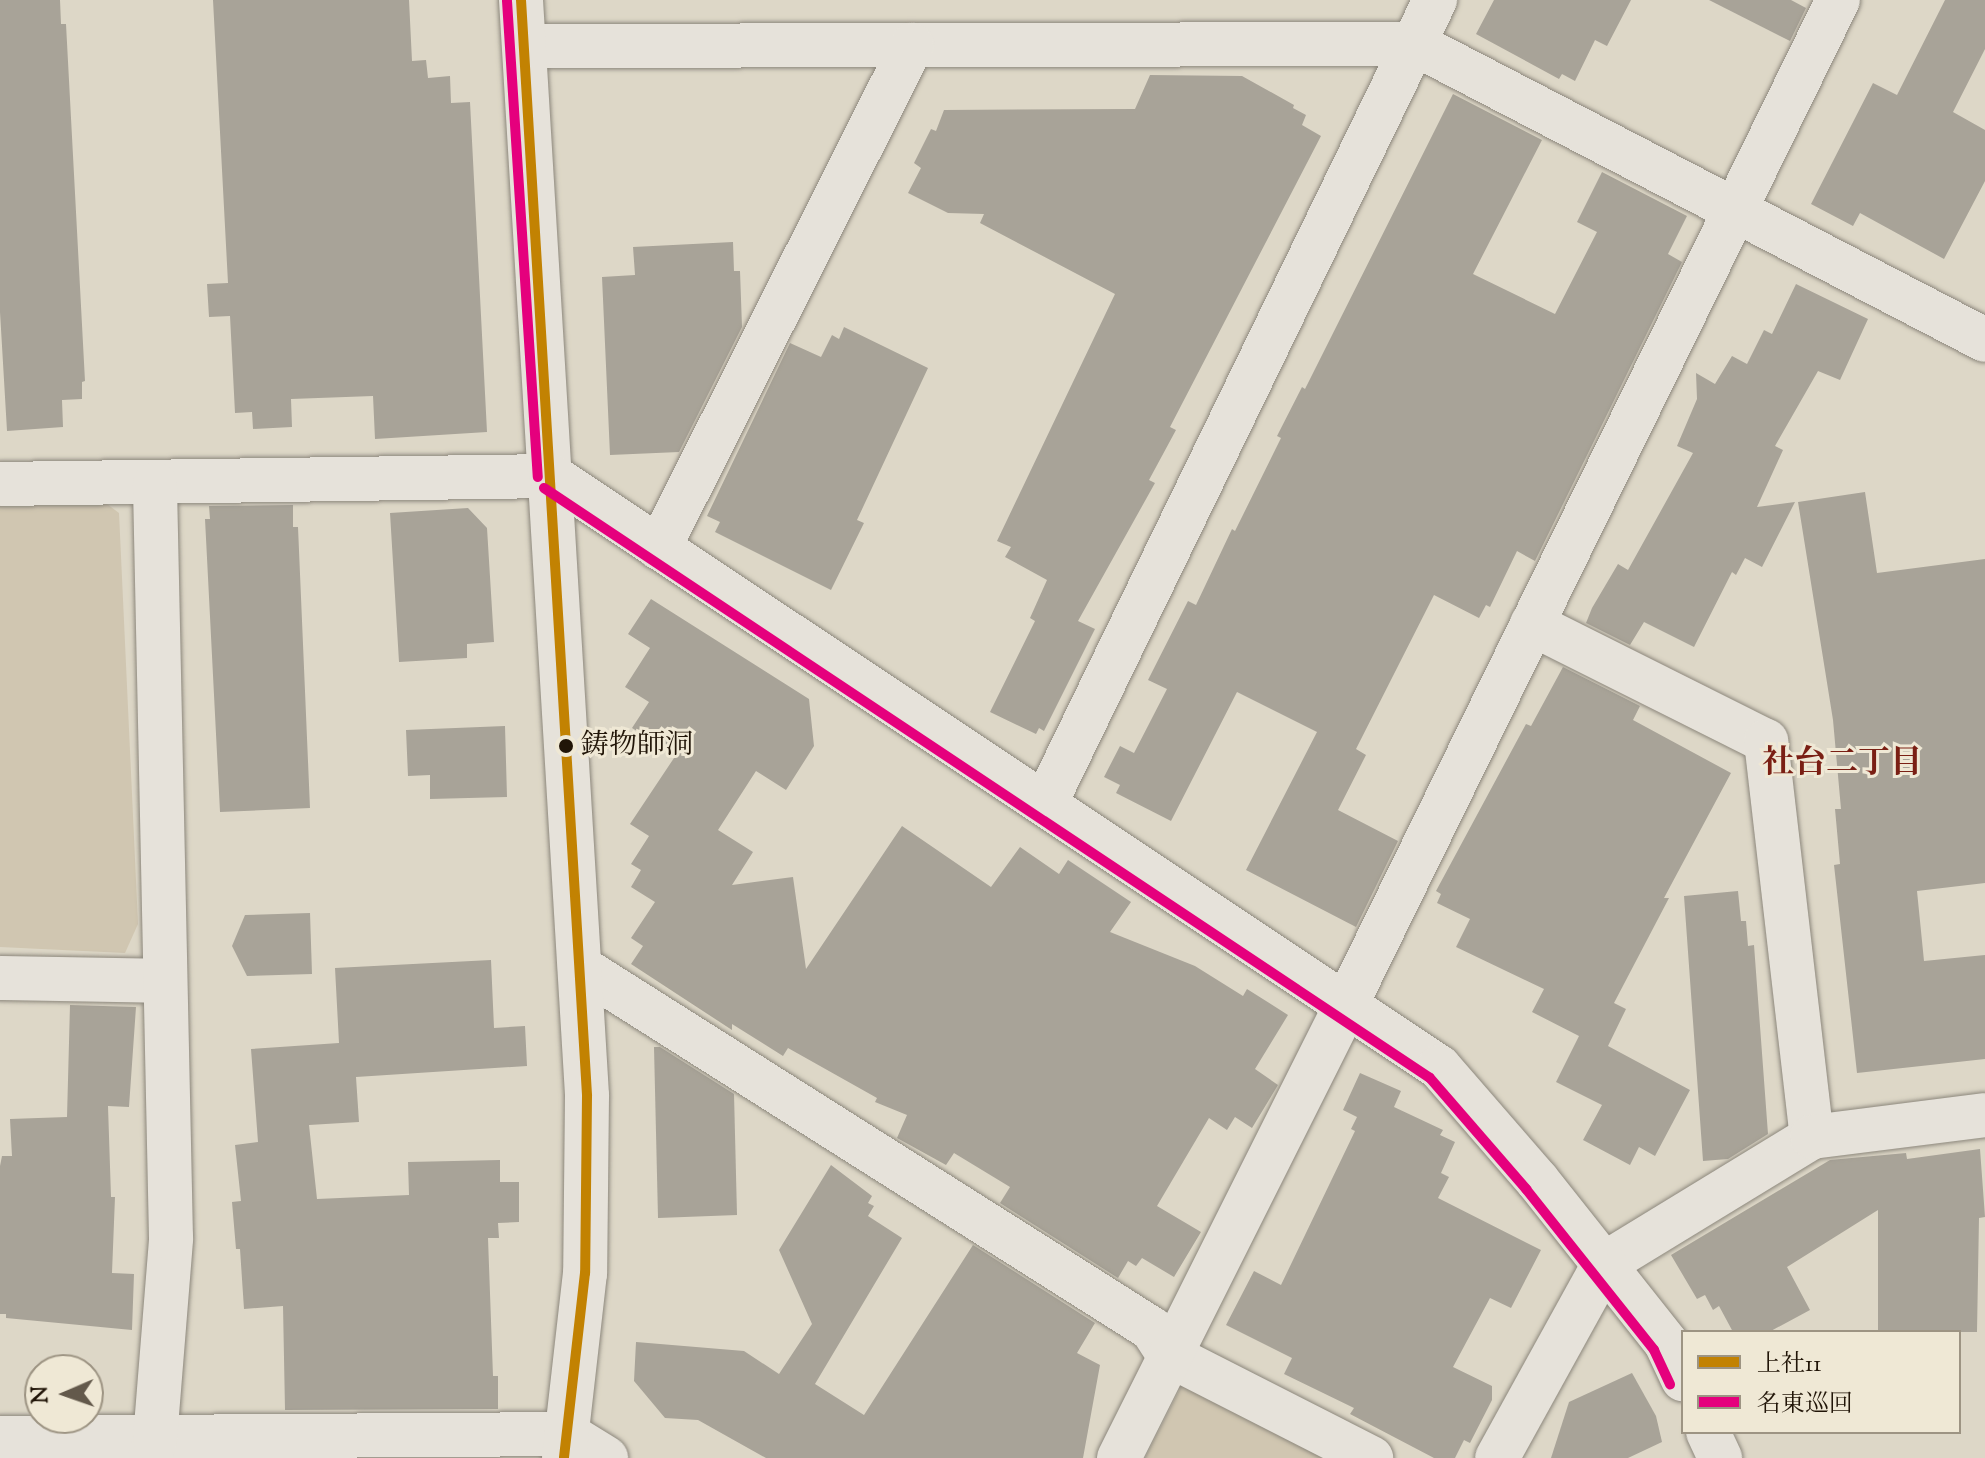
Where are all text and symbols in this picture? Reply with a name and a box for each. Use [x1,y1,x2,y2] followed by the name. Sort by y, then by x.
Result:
[581,729,693,763] place label: 鋳物師洞
[558,738,574,754] marker: 鋳物師洞
[1762,745,1922,783] district label: 社台二丁目
[1681,1330,1961,1434] legend
[1757,1348,1821,1382] text: 上社11
[24,1354,104,1434] north arrow
[26,1385,58,1404] text: N
[1757,1388,1853,1422] text: 名東巡回

